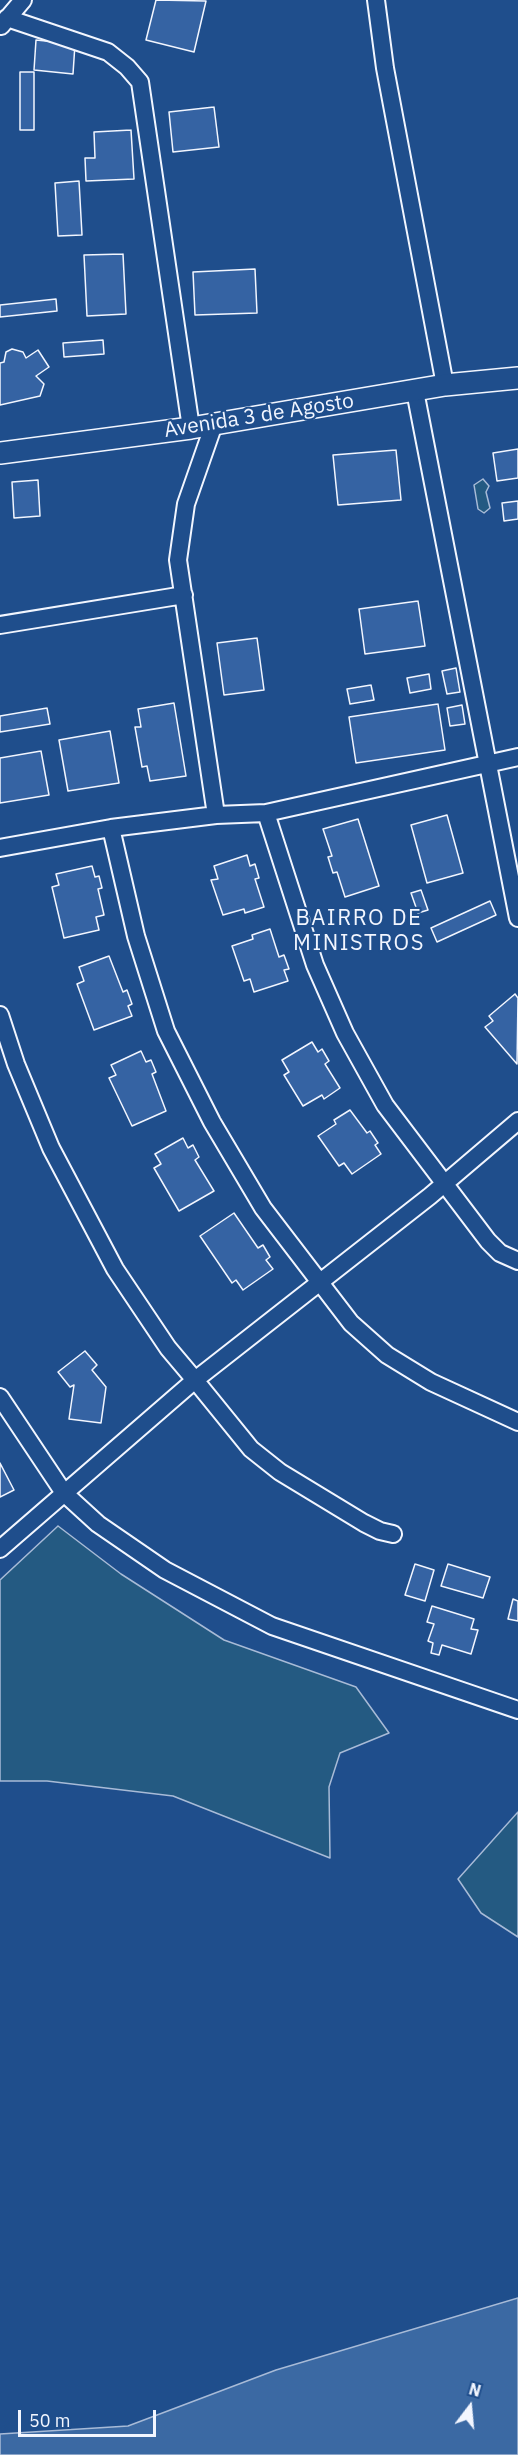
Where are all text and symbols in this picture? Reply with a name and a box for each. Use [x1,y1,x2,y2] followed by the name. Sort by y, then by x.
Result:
[162,389,356,443] street label: Avenida 3 de Agosto
[293,906,425,957] district label: BAIRRO DE MINISTROS
[440,2377,500,2437] north arrow
[467,2378,483,2401] text: N
[21,2398,159,2436] scale bar
[29,2409,71,2432] text: 50 m

